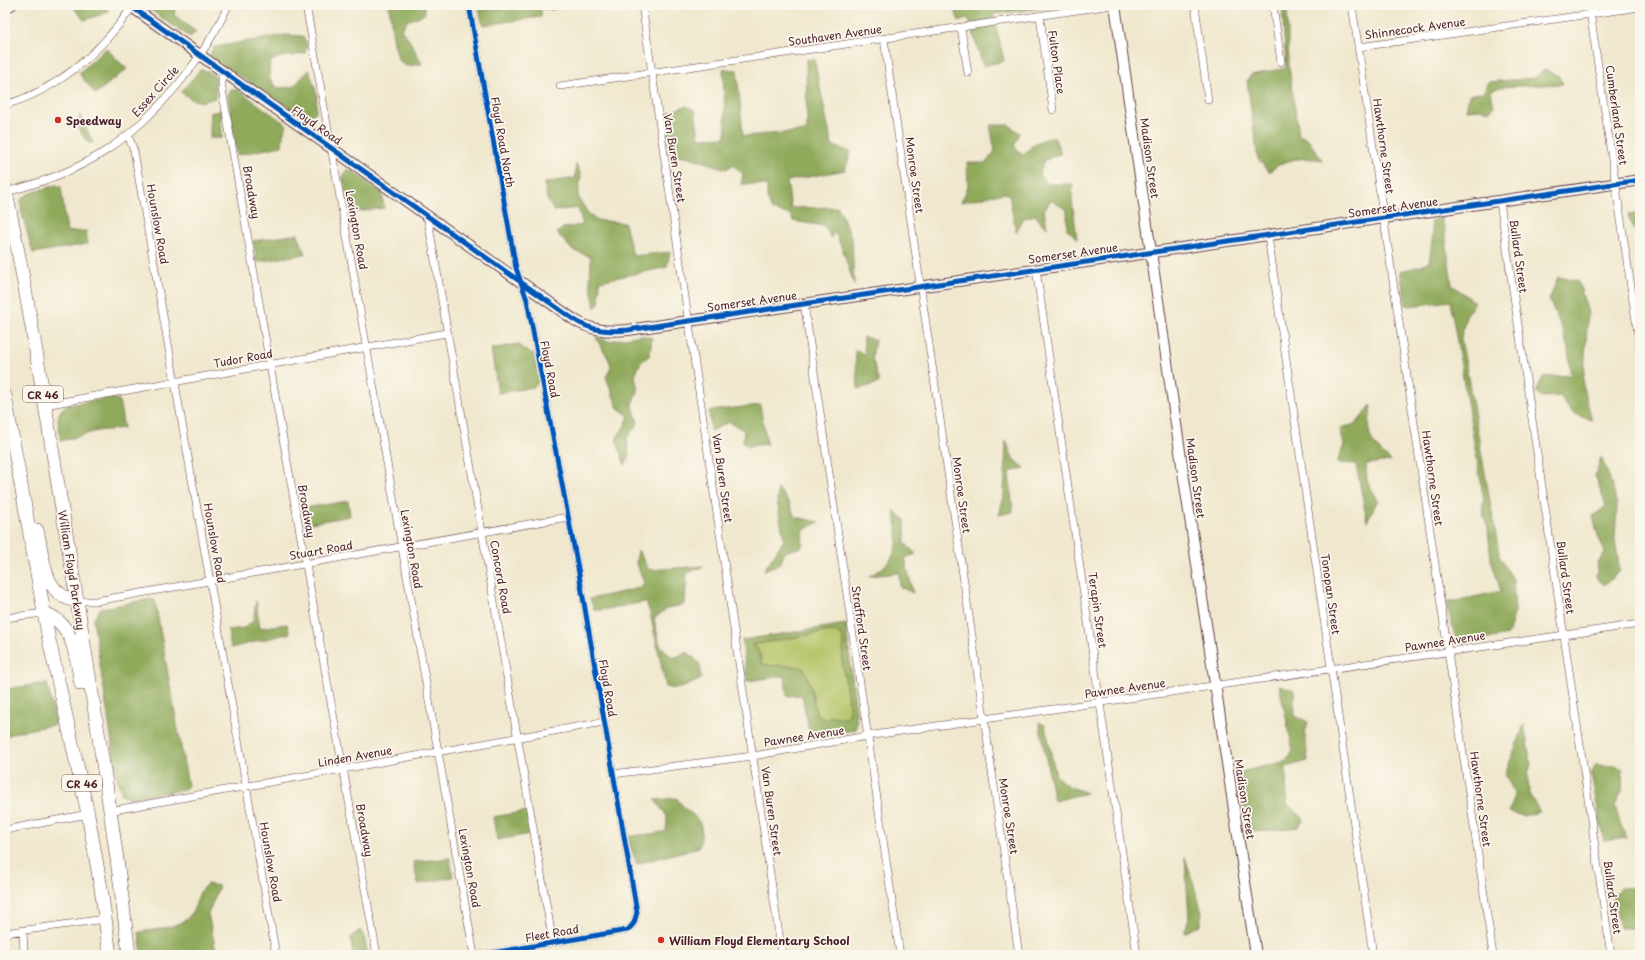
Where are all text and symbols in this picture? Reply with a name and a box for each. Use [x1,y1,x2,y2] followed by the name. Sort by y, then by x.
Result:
[1364,13,1466,43] street label: Shinnecock Avenue
[787,20,883,50] street label: Southaven Avenue
[1044,29,1070,95] street label: Fulton Place
[127,62,183,120] street label: Essex Circle
[1602,64,1632,166] street label: Cumberland Street
[487,95,519,189] street label: Floyd Road North
[1369,97,1399,195] street label: Hawthorne Street
[288,101,346,149] street label: Floyd Road
[66,112,121,129] place label: Speedway
[660,112,691,204] street label: Van Buren Street
[53,115,63,125] marker: Speedway
[1136,117,1164,200] street label: Madison Street
[901,136,929,215] street label: Monroe Street
[239,164,265,220] street label: Broadway
[143,183,173,265] street label: Hounslow Road
[342,189,372,271] street label: Lexington Road
[1347,192,1439,222] street label: Somerset Avenue
[1505,218,1533,294] street label: Bullard Street
[1027,238,1119,268] street label: Somerset Avenue
[706,286,798,316] street label: Somerset Avenue
[536,339,564,400] street label: Floyd Road
[212,344,274,372] street label: Tudor Road
[23,386,63,402] road number: CR 46
[1418,429,1448,527] street label: Hawthorne Street
[708,432,738,524] street label: Van Buren Street
[1182,437,1210,520] street label: Madison Street
[948,456,976,535] street label: Monroe Street
[294,483,320,539] street label: Broadway
[200,502,230,584] street label: Hounslow Road
[397,508,427,590] street label: Lexington Road
[54,509,90,631] street label: William Floyd Parkway
[288,536,354,564] street label: Stuart Road
[486,539,516,615] street label: Concord Road
[1552,539,1580,615] street label: Bullard Street
[1317,552,1345,636] street label: Tonopan Street
[1084,571,1112,649] street label: Terapin Street
[848,585,876,672] street label: Strafford Street
[1403,626,1487,656] street label: Pawnee Avenue
[595,658,622,719] street label: Floyd Road
[1083,674,1167,702] street label: Pawnee Avenue
[762,721,846,751] street label: Pawnee Avenue
[317,741,393,771] street label: Linden Avenue
[1466,750,1496,848] street label: Hawthorne Street
[1230,758,1260,841] street label: Madison Street
[757,765,787,857] street label: Van Buren Street
[62,775,102,791] road number: CR 46
[995,777,1023,856] street label: Monroe Street
[352,802,378,858] street label: Broadway
[256,821,286,903] street label: Hounslow Road
[455,827,485,909] street label: Lexington Road
[1599,859,1627,935] street label: Bullard Street
[524,920,580,946] street label: Fleet Road
[669,932,850,949] place label: William Floyd Elementary School
[656,935,666,945] marker: William Floyd Elementary School

